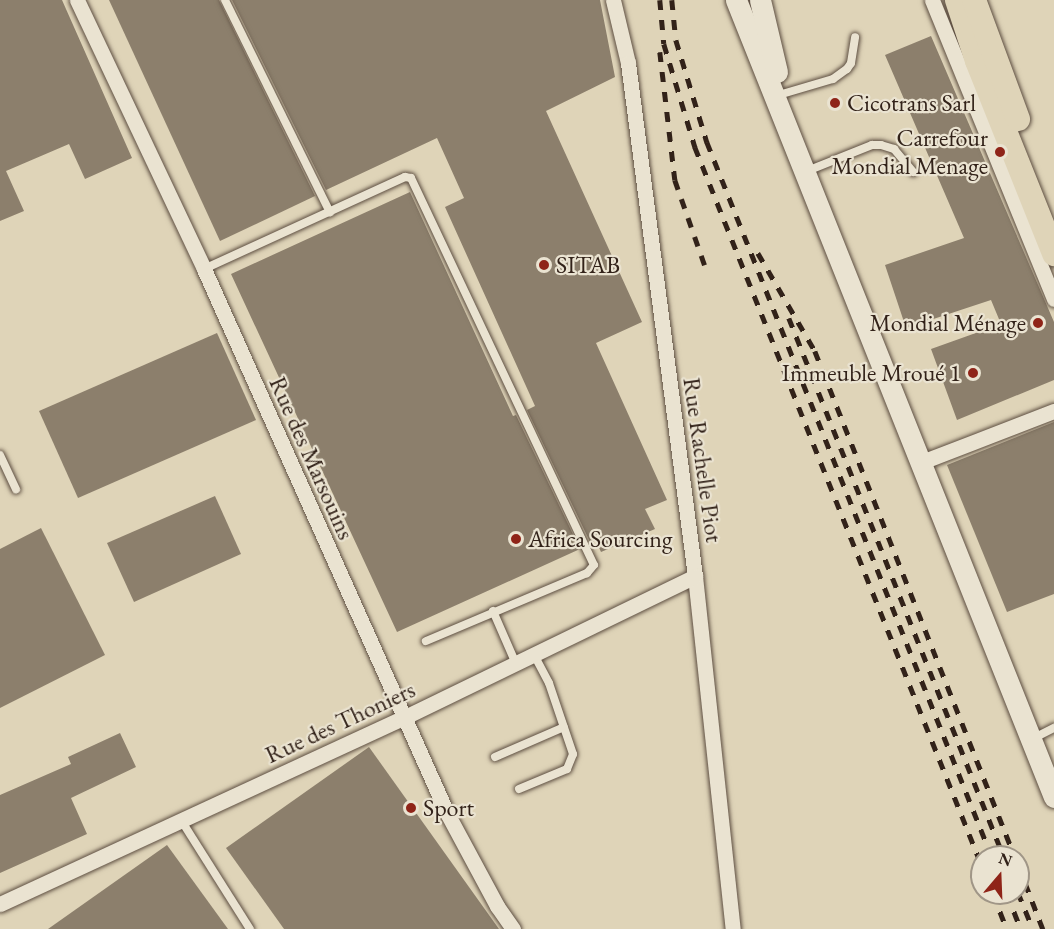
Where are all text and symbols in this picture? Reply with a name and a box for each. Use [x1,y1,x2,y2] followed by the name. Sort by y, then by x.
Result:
[847,89,976,117] place label: Cicotrans Sarl
[828,96,842,110] marker: Cicotrans Sarl
[832,124,988,180] place label: Carrefour Mondial Menage
[993,145,1007,159] marker: Carrefour Mondial Menage
[556,251,620,279] place label: SITAB
[537,258,551,272] marker: SITAB
[870,309,1026,337] place label: Mondial Ménage
[1031,316,1045,330] marker: Mondial Ménage
[782,359,961,387] place label: Immeuble Mroué 1
[966,366,980,380] marker: Immeuble Mroué 1
[263,372,361,544] street label: Rue des Marsouins
[677,376,729,544] street label: Rue Rachelle Piot
[528,525,672,553] place label: Africa Sourcing
[509,532,523,546] marker: Africa Sourcing
[261,675,419,769] street label: Rue des Thoniers
[423,794,474,822] place label: Sport
[404,801,418,815] marker: Sport
[970,845,1030,905] north arrow
[996,847,1015,871] text: N

